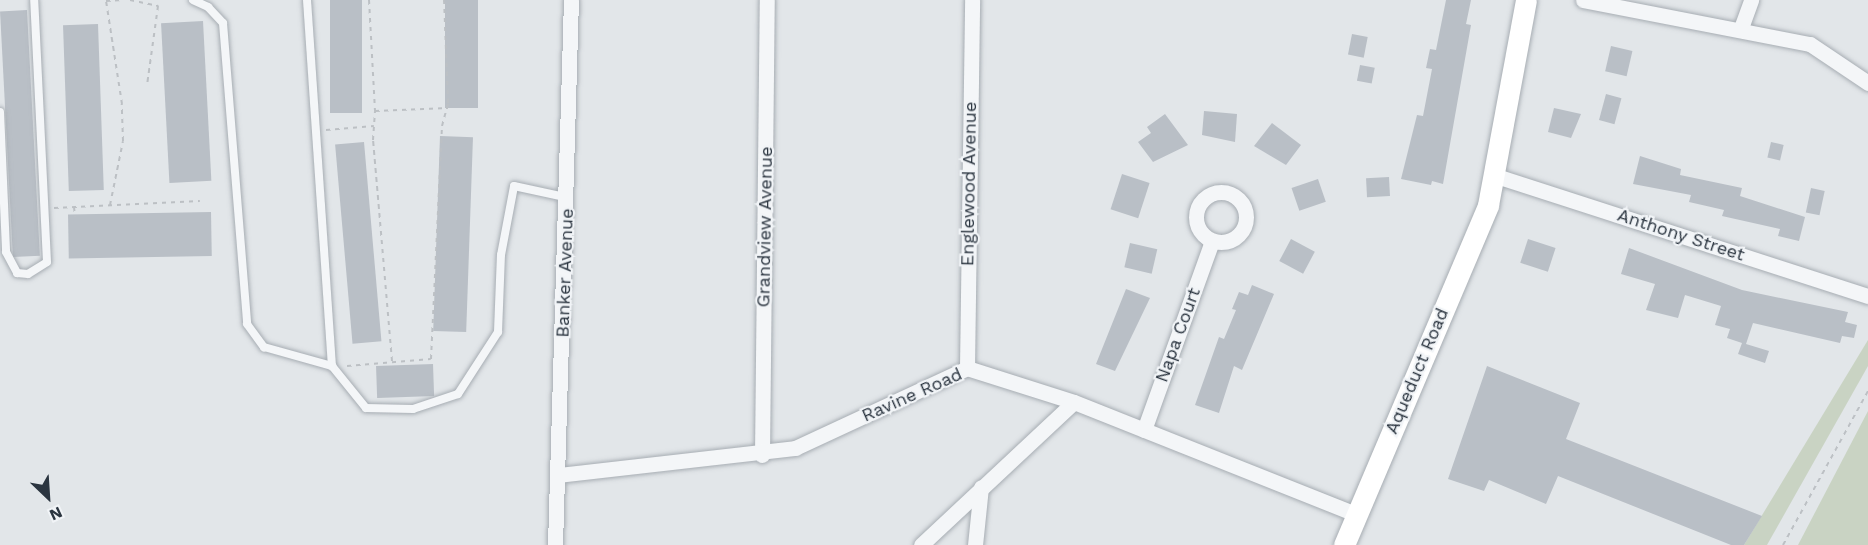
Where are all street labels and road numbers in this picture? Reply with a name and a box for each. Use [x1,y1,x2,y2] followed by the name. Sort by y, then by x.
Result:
[957,101,981,267] street label: Englewood Avenue
[753,146,777,308] street label: Grandview Avenue
[1614,204,1748,266] street label: Anthony Street
[552,207,578,339] street label: Banker Avenue
[1151,285,1205,385] street label: Napa Court
[1381,305,1453,437] street label: Aqueduct Road
[858,363,966,427] street label: Ravine Road

